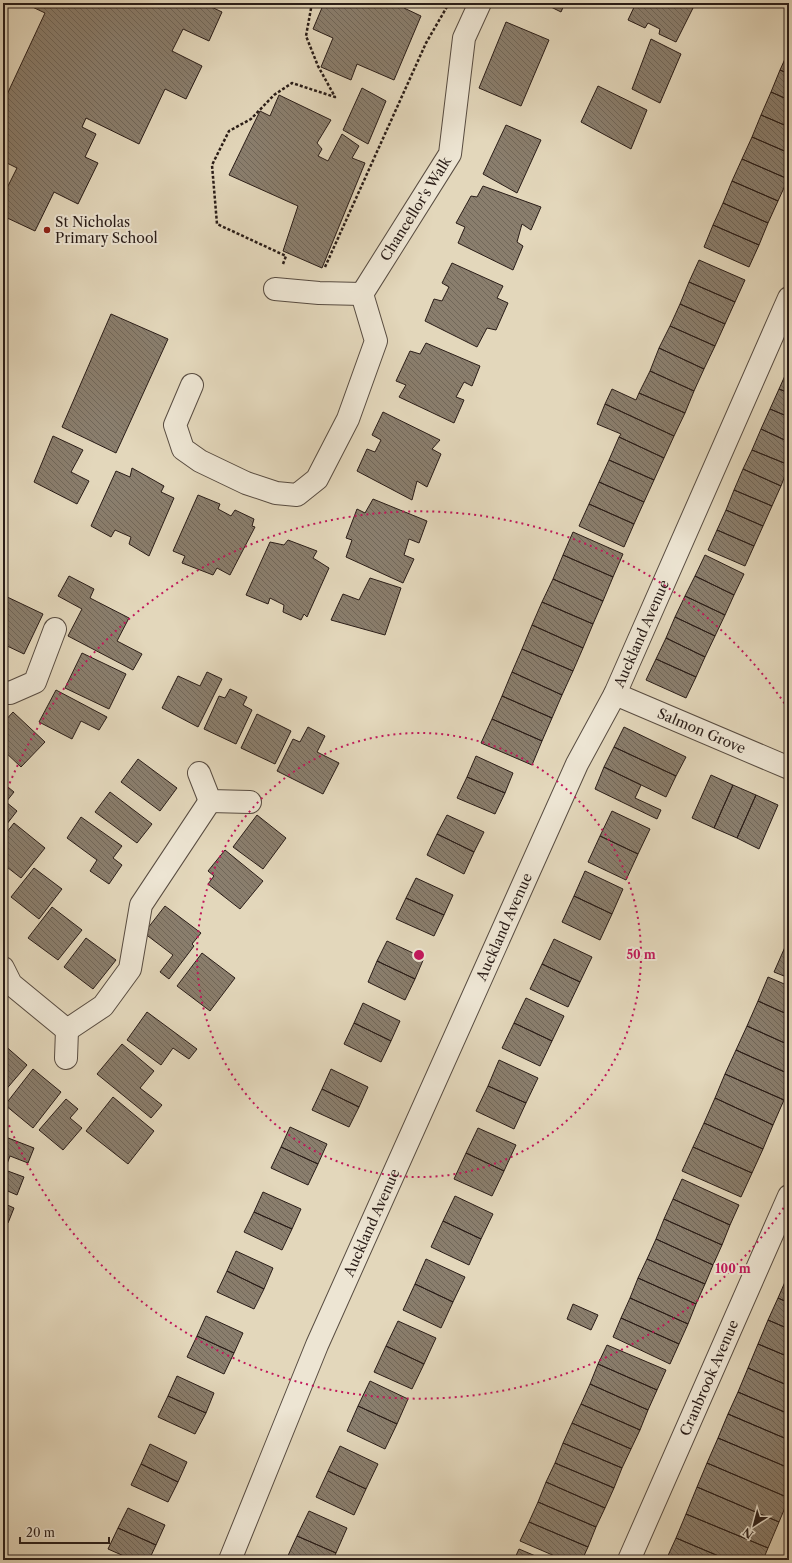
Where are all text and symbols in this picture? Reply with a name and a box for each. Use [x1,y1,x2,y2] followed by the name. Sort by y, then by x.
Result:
[376,153,456,264] street label: Chancellor's Walk
[55,213,158,247] place label: St Nicholas Primary School
[42,225,52,235] marker: St Nicholas Primary School
[610,577,673,691] street label: Auckland Avenue
[655,704,749,758] street label: Salmon Grove
[472,870,536,984] street label: Auckland Avenue
[626,947,656,962] text: 50 m
[412,948,426,962] centre of rings
[339,1166,404,1280] street label: Auckland Avenue
[715,1261,751,1276] text: 100 m
[676,1317,743,1439] street label: Cranbrook Avenue
[734,1505,774,1545] north arrow
[20,1519,109,1545] scale bar
[740,1524,756,1542] text: N
[26,1525,55,1540] text: 20 m

